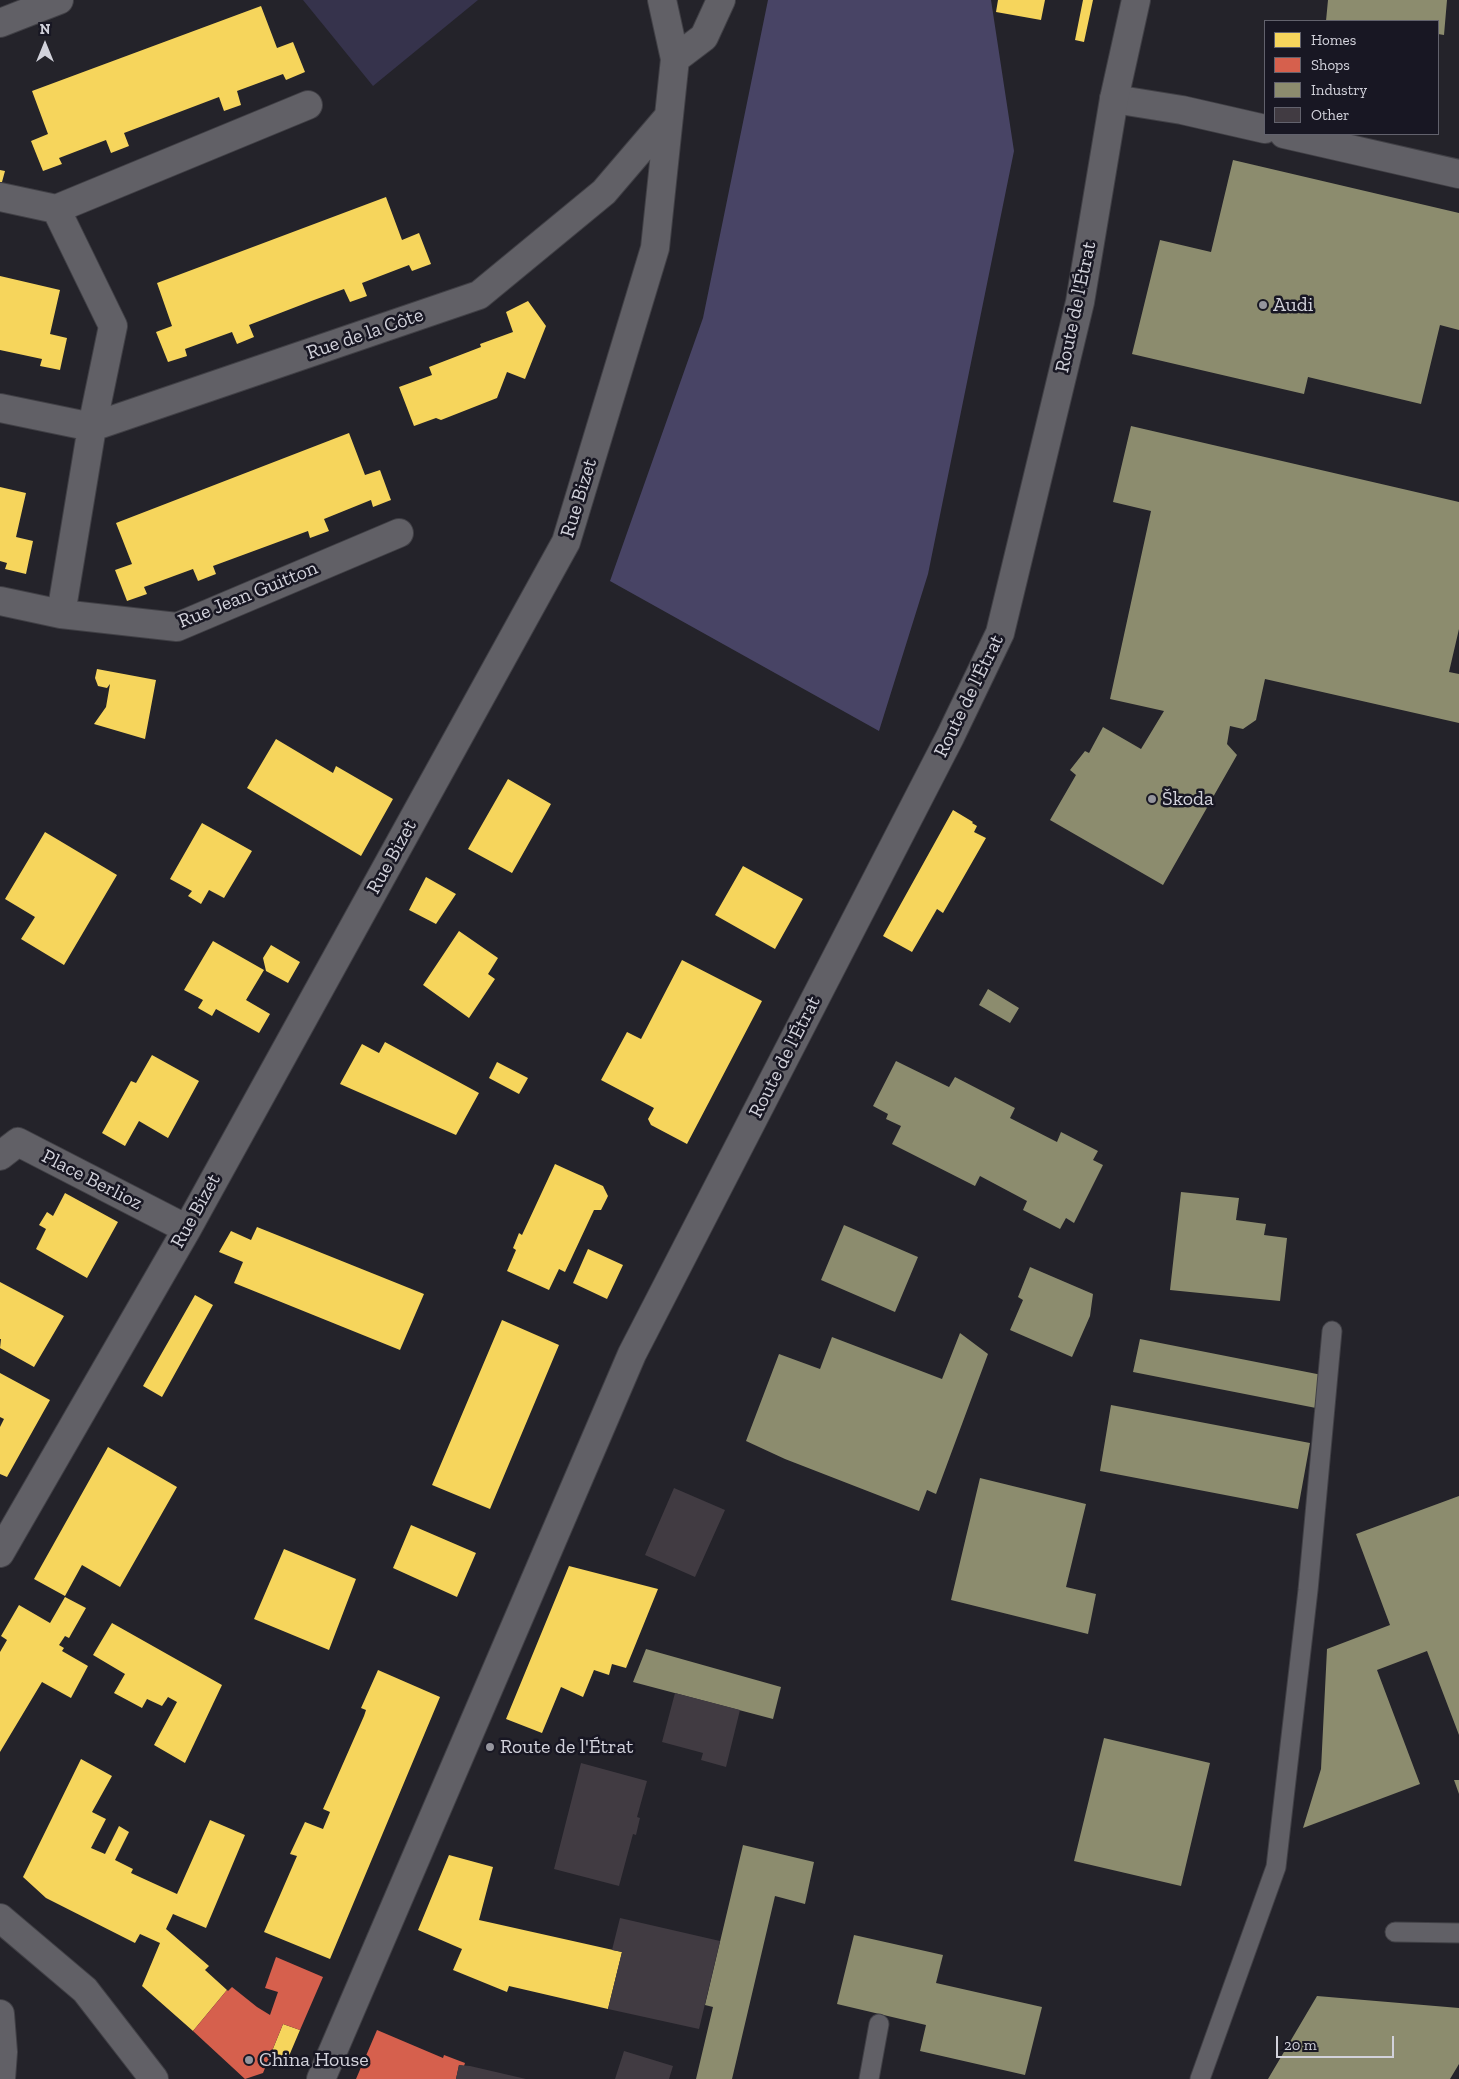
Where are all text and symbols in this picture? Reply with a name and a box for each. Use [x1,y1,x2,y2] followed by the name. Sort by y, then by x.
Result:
[20,20,70,70] north arrow
[1264,20,1439,135] legend
[40,21,50,38] text: N
[1311,31,1356,49] text: Homes
[1311,56,1350,74] text: Shops
[1311,81,1367,99] text: Industry
[1311,106,1349,124] text: Other
[1050,239,1102,375] street label: Route de l'Étrat
[1273,293,1313,317] place label: Audi
[1257,299,1269,311] marker: Audi
[303,303,427,365] street label: Rue de la Côte
[556,456,602,540] street label: Rue Bizet
[175,556,321,634] street label: Rue Jean Guitton
[929,631,1009,761] street label: Route de l'Étrat
[1162,787,1214,811] place label: Škoda
[1146,793,1158,805] marker: Škoda
[362,816,422,898] street label: Rue Bizet
[744,992,826,1122] street label: Route de l'Étrat
[38,1144,146,1216] street label: Place Berlioz
[166,1170,226,1252] street label: Rue Bizet
[500,1735,633,1759] place label: Route de l'Étrat
[484,1741,496,1753] marker: Route de l'Étrat
[1279,2026,1396,2058] scale bar
[1284,2036,1317,2054] text: 20 m
[259,2048,369,2072] place label: China House
[243,2054,255,2066] marker: China House

